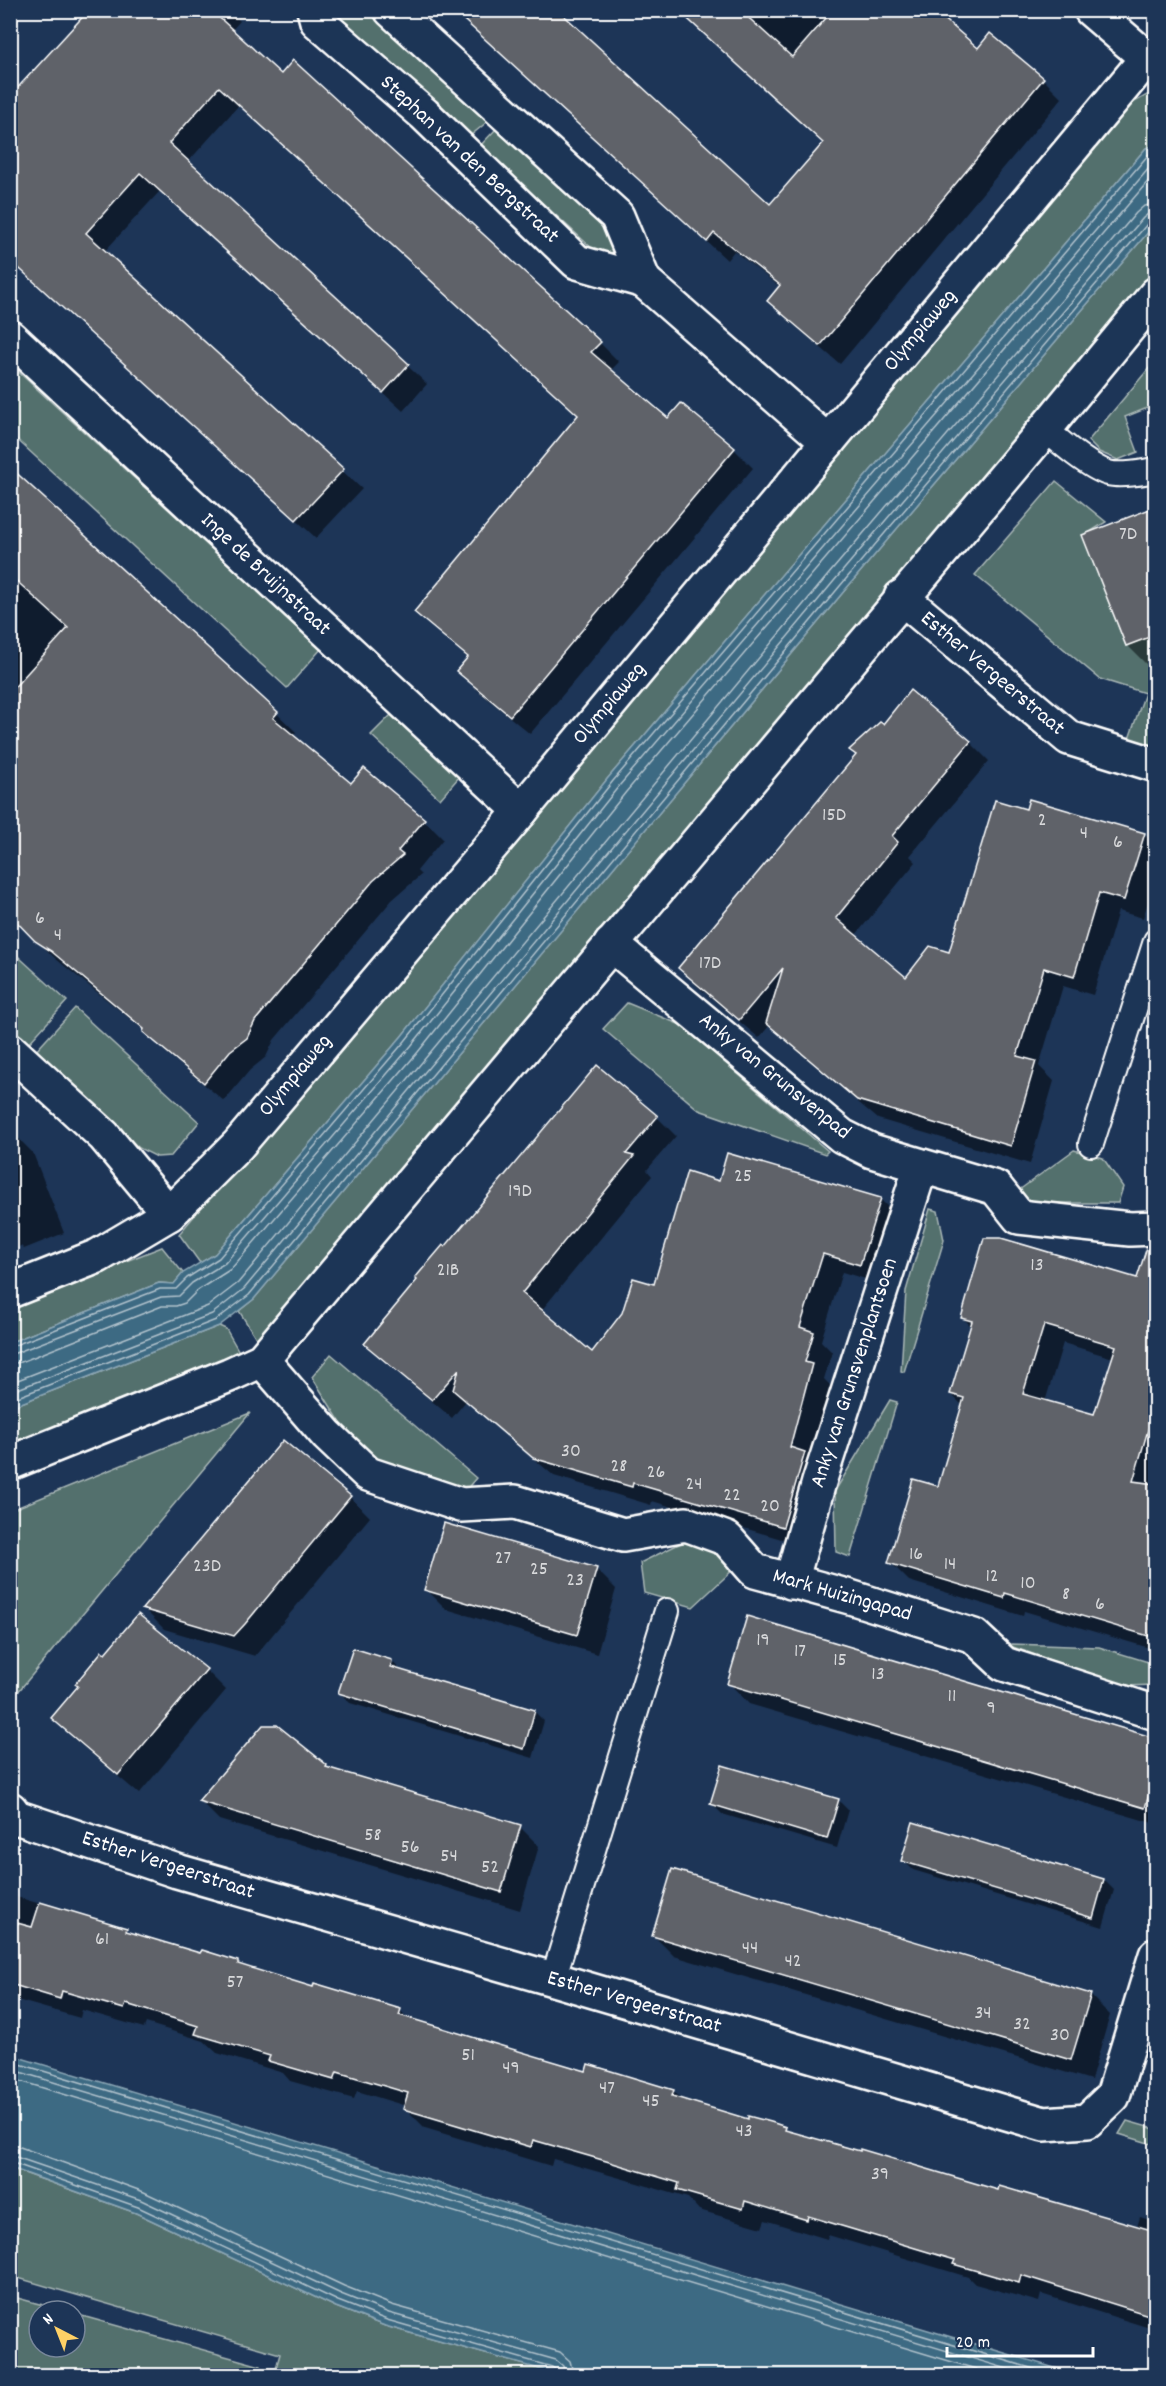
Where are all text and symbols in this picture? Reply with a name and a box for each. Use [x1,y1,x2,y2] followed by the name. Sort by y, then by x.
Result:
[372,68,566,252] street label: Stephan van den Bergstraat
[877,283,965,379] street label: Olympiaweg
[193,506,337,644] street label: Inge de Bruijnstraat
[1119,521,1137,549] house number: 7D
[913,604,1071,744] street label: Esther Vergeerstraat
[566,656,654,752] street label: Olympiaweg
[822,802,846,830] house number: 15D
[1038,807,1046,835] house number: 2
[1080,820,1088,848] house number: 4
[1113,829,1123,857] house number: 6
[35,905,45,933] house number: 6
[54,922,62,950] house number: 4
[699,950,721,978] house number: 17D
[691,1006,857,1148] street label: Anky van Grunsvenpad
[252,1028,340,1124] street label: Olympiaweg
[734,1163,752,1191] house number: 25
[508,1178,532,1206] house number: 19D
[1030,1252,1044,1280] house number: 13
[803,1254,907,1492] street label: Anky van Grunsvenplantsoen
[437,1257,459,1285] house number: 21B
[561,1438,581,1466] house number: 30
[611,1453,627,1481] house number: 28
[647,1459,665,1487] house number: 26
[685,1471,703,1499] house number: 24
[723,1482,741,1510] house number: 22
[760,1493,780,1521] house number: 20
[909,1541,923,1569] house number: 16
[495,1545,511,1573] house number: 27
[944,1551,956,1579] house number: 14
[193,1553,221,1581] house number: 23D
[530,1556,548,1584] house number: 25
[769,1561,915,1631] street label: Mark Huizingapad
[985,1563,999,1591] house number: 12
[566,1567,584,1595] house number: 23
[1020,1570,1036,1598] house number: 10
[1062,1581,1070,1609] house number: 8
[1095,1591,1105,1619] house number: 6
[756,1627,770,1655] house number: 19
[794,1638,806,1666] house number: 17
[833,1647,847,1675] house number: 15
[871,1661,885,1689] house number: 13
[948,1683,956,1711] house number: 11
[986,1695,996,1723] house number: 9
[364,1822,382,1850] house number: 58
[78,1823,258,1909] street label: Esther Vergeerstraat
[400,1834,420,1862] house number: 56
[440,1843,458,1871] house number: 54
[481,1854,499,1882] house number: 52
[95,1926,109,1954] house number: 61
[742,1935,758,1963] house number: 44
[784,1948,802,1976] house number: 42
[543,1963,725,2043] street label: Esther Vergeerstraat
[227,1969,243,1997] house number: 57
[974,2000,992,2028] house number: 34
[1013,2011,1031,2039] house number: 32
[1050,2022,1070,2050] house number: 30
[461,2042,475,2070] house number: 51
[502,2055,520,2083] house number: 49
[599,2075,615,2103] house number: 47
[642,2088,660,2116] house number: 45
[735,2118,753,2146] house number: 43
[871,2161,889,2189] house number: 39
[27,2299,87,2359] north arrow
[38,2308,59,2331] text: N
[947,2320,1092,2358] scale bar
[956,2331,990,2356] text: 20 m

